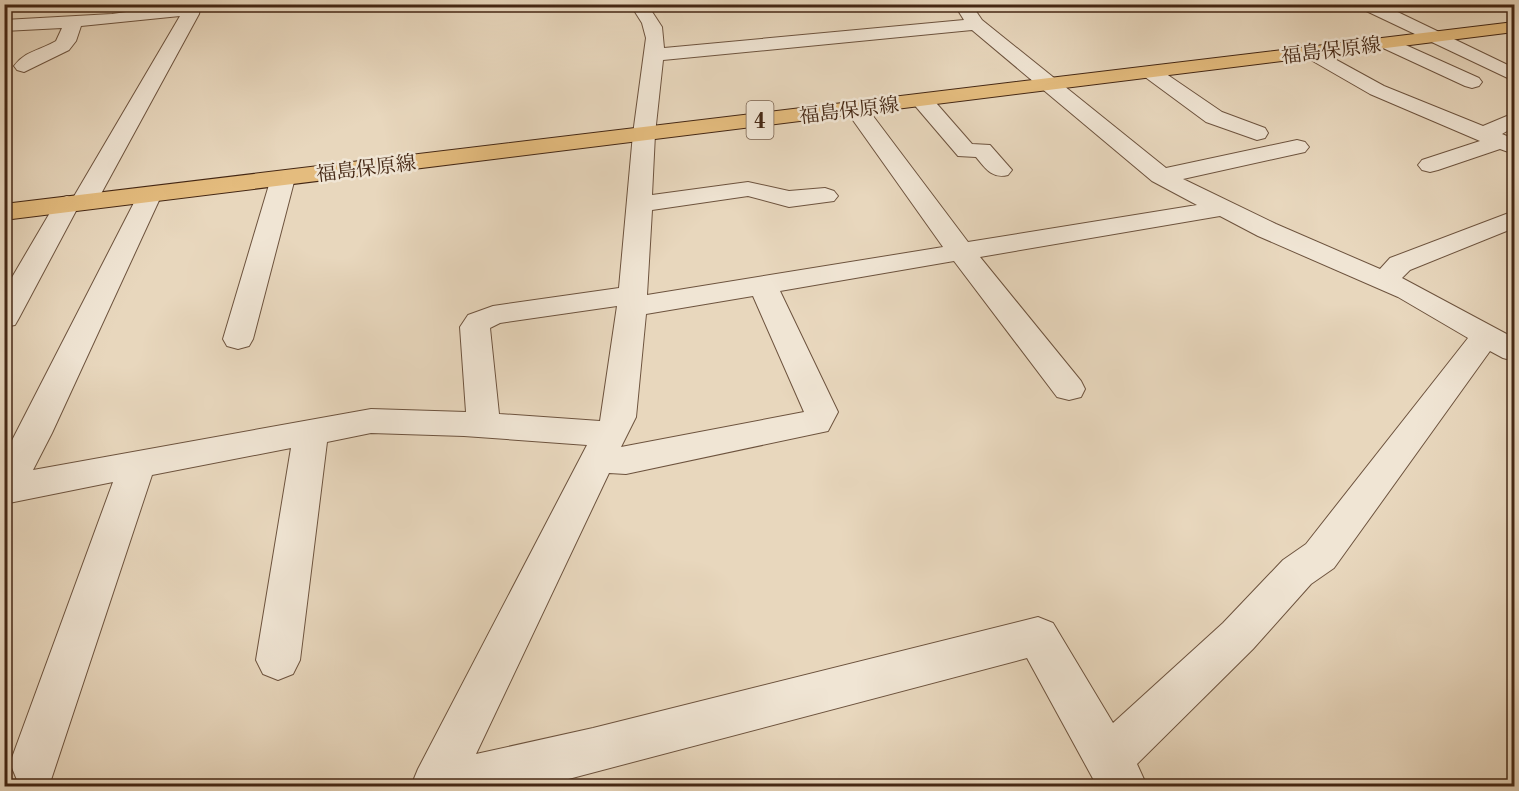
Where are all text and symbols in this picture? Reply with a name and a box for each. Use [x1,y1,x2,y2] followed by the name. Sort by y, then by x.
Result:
[1280,34,1382,68] street label: 福島保原線
[798,94,900,128] street label: 福島保原線
[746,101,774,139] road number: 4
[315,152,417,186] street label: 福島保原線

